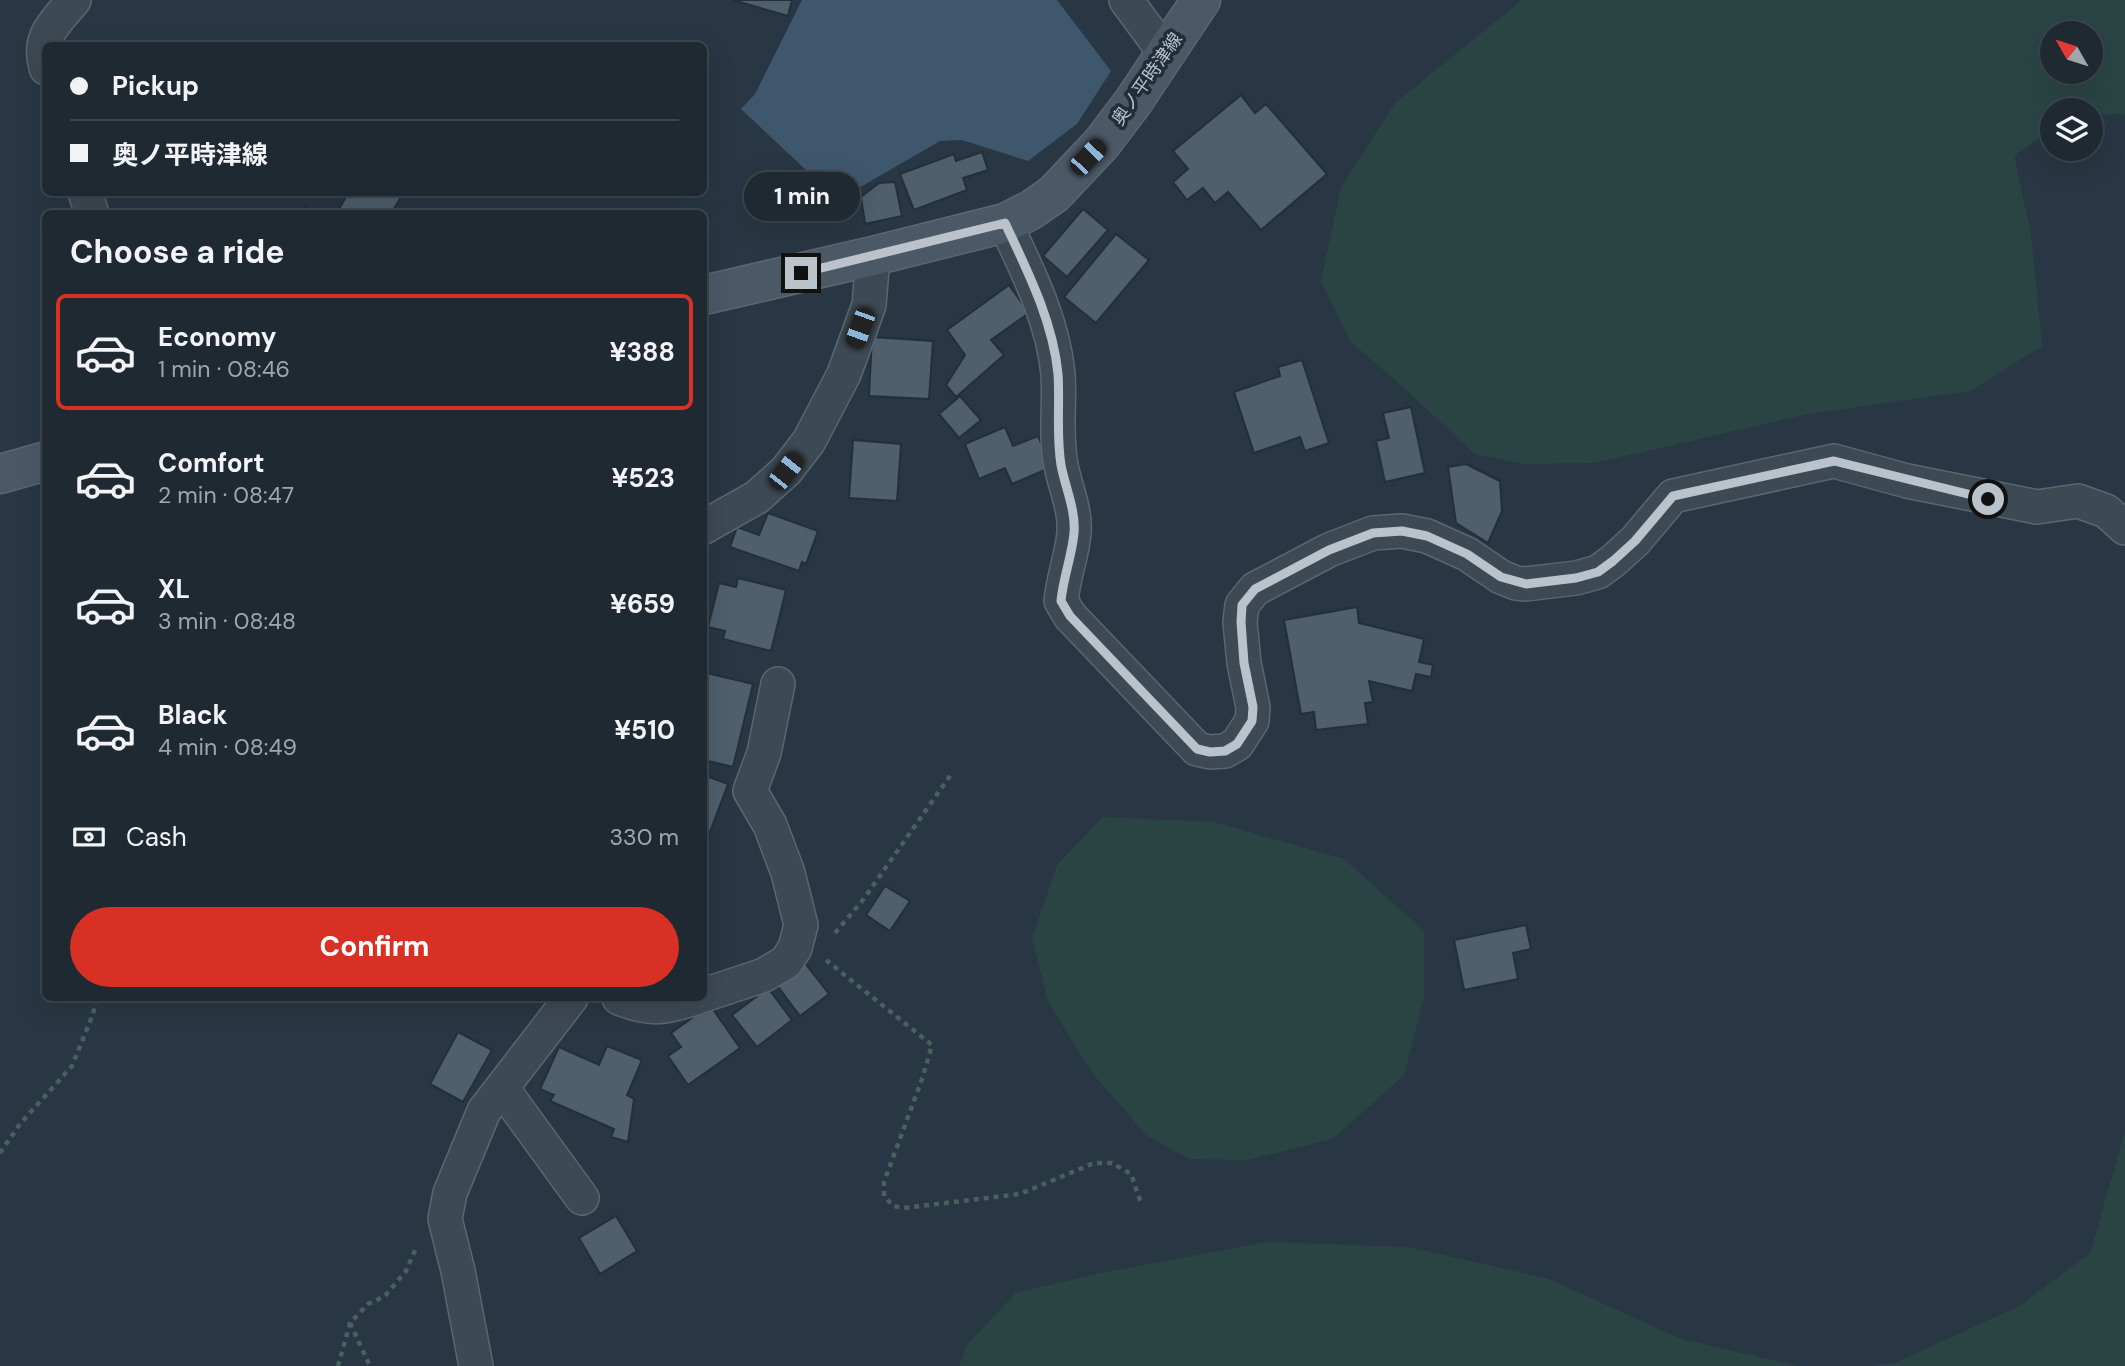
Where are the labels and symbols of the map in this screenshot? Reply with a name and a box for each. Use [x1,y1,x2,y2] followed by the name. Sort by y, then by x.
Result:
[2040,21,2104,84] north arrow
[1106,28,1188,130] street label: 奥ノ平時津線
[1066,135,1111,179] car
[743,172,859,220] callout: 1 min
[785,257,817,289] route end
[843,305,878,351] car
[765,448,808,494] car
[1972,483,2004,515] route start

